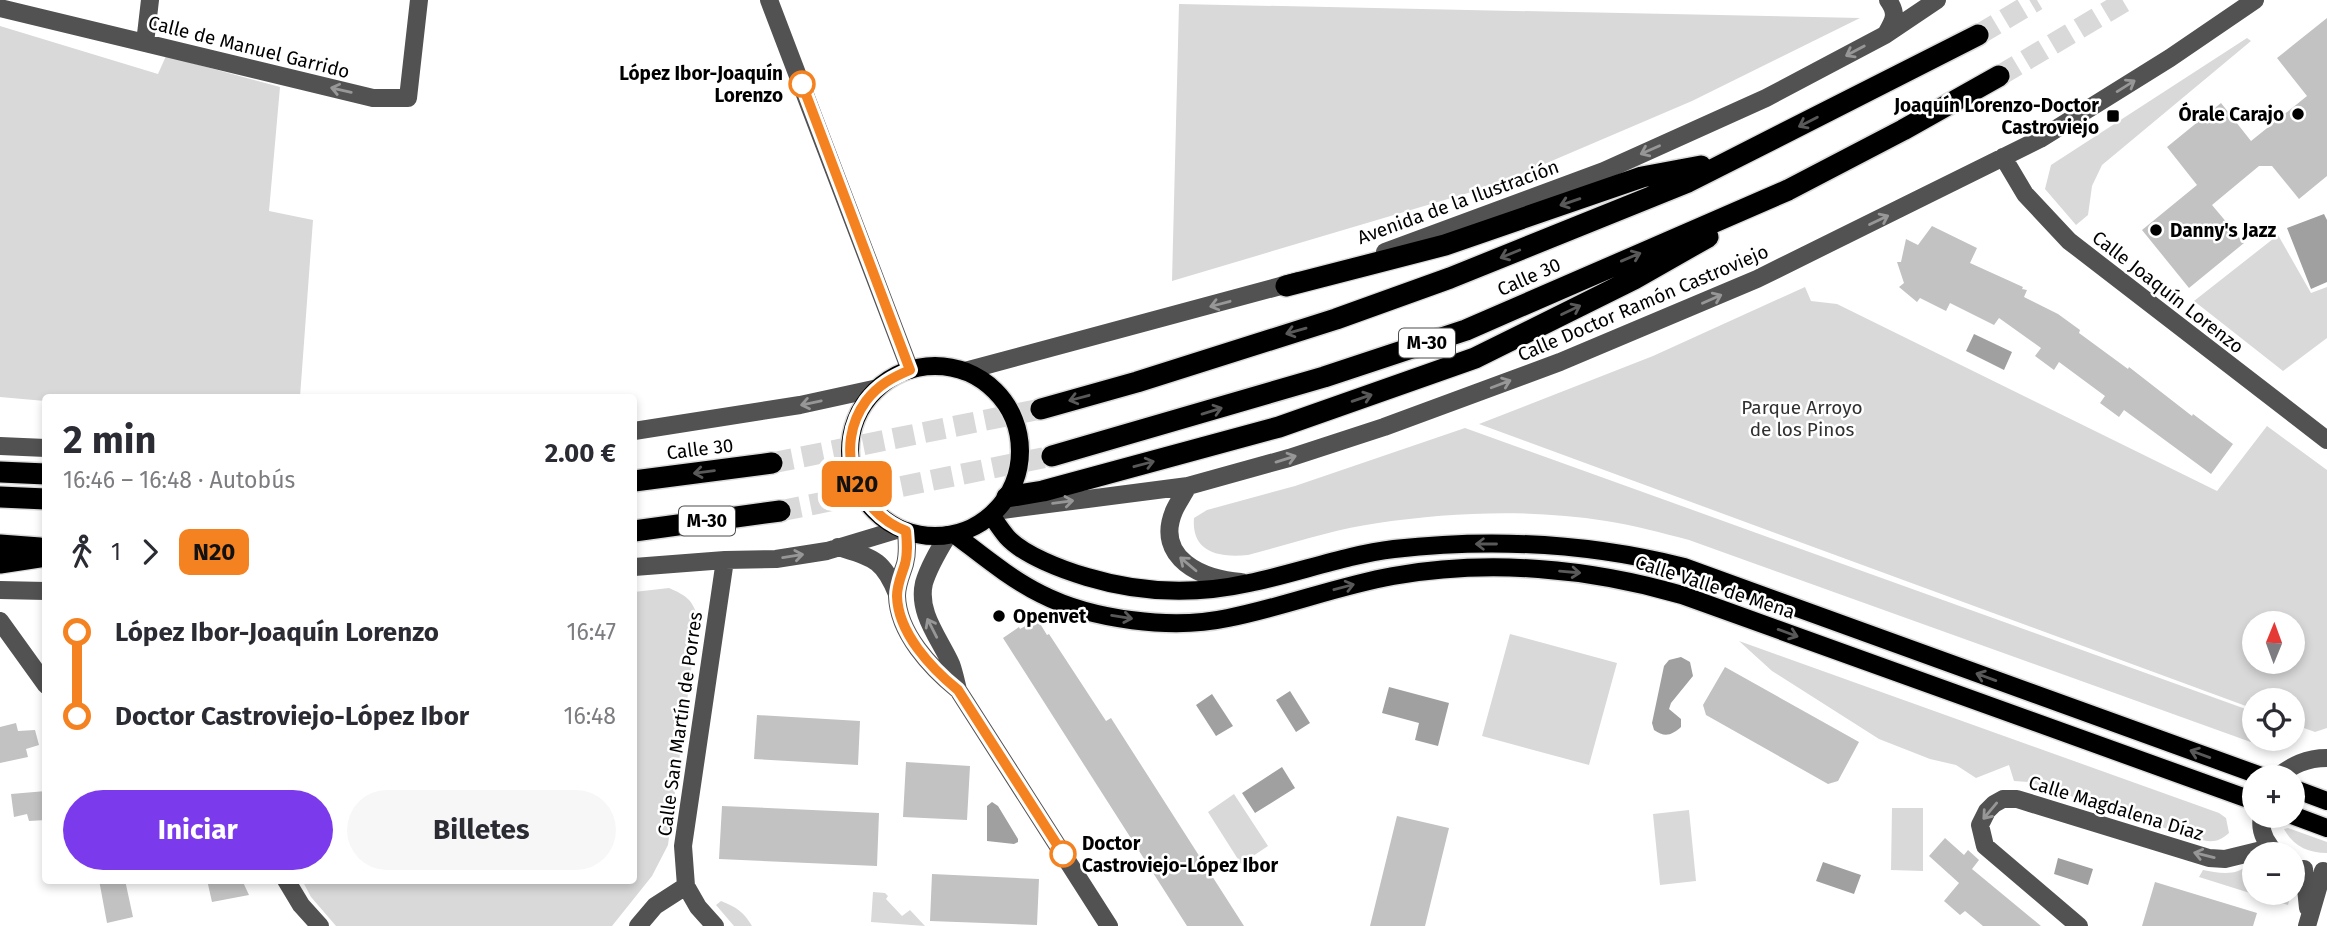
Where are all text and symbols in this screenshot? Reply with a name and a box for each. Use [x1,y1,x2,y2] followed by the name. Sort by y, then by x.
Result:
[146,11,352,83] street label: Calle de Manuel Garrido
[1845,45,1866,58] one-way arrow
[619,62,783,107] place label: López Ibor-Joaquín Lorenzo
[789,71,815,97] marker: López Ibor-Joaquín Lorenzo
[2115,79,2135,93] one-way arrow
[330,83,353,96] one-way arrow
[1893,94,2099,139] place label: Joaquín Lorenzo-Doctor Castroviejo
[2178,102,2284,126] place label: Órale Carajo
[2290,106,2306,122] marker: Órale Carajo
[2105,108,2121,124] marker: Joaquín Lorenzo-Doctor Castroviejo
[1798,115,1819,129] one-way arrow
[1640,144,1662,157] one-way arrow
[1354,155,1562,249] street label: Avenida de la Ilustración
[1560,197,1582,209] one-way arrow
[1868,212,1889,226] one-way arrow
[2170,219,2276,242] place label: Danny's Jazz
[2148,222,2164,238] marker: Danny's Jazz
[2088,226,2248,358] street label: Calle Joaquín Lorenzo
[1514,240,1772,366] street label: Calle Doctor Ramón Castroviejo
[1500,248,1521,261] one-way arrow
[1620,250,1642,263] one-way arrow
[1494,253,1564,301] street label: Calle 30
[1700,292,1722,305] one-way arrow
[1209,298,1231,311] one-way arrow
[1560,303,1581,317] one-way arrow
[1285,326,1307,339] one-way arrow
[1399,328,1455,358] road number: M-30
[1489,377,1511,390] one-way arrow
[1350,391,1372,403] one-way arrow
[1068,393,1090,406] one-way arrow
[800,396,823,410] one-way arrow
[1741,396,1863,441] park label: Parque Arroyo de los Pinos
[1200,404,1222,417] one-way arrow
[63,417,156,463] text: 2 min
[665,433,735,465] street label: Calle 30
[545,438,616,469] text: 2.00 €
[1274,451,1296,464] one-way arrow
[1133,456,1155,469] one-way arrow
[817,461,897,507] line badge: N20
[693,465,716,478] one-way arrow
[63,466,295,494] text: 16:46 – 16:48 · Autobús
[836,470,878,498] text: N20
[1051,496,1074,509] one-way arrow
[679,506,735,536] road number: M-30
[63,533,101,571] icon: walk
[131,533,169,571] icon: forward
[1474,537,1497,551] one-way arrow
[111,538,121,566] text: 1
[193,538,235,566] text: N20
[781,549,804,562] one-way arrow
[1632,550,1798,624] street label: Calle Valle de Mena
[1179,556,1197,572] one-way arrow
[1558,566,1581,579] one-way arrow
[1333,580,1355,593] one-way arrow
[1013,605,1087,628] place label: Openvet
[991,608,1007,624] marker: Openvet
[653,610,707,838] street label: Calle San Martín de Porres
[1110,611,1133,624] one-way arrow
[2242,611,2305,674] north arrow
[2242,611,2305,905] map controls
[115,617,439,648] text: López Ibor-Joaquín Lorenzo
[566,618,616,646] text: 16:47
[924,618,938,639] one-way arrow
[1777,628,1799,640] one-way arrow
[1975,669,1997,682] one-way arrow
[2242,688,2305,751] button: locate
[115,701,469,732] text: Doctor Castroviejo-López Ibor
[563,702,616,730] text: 16:48
[2189,747,2211,759] one-way arrow
[2242,765,2305,828] button: +
[2026,770,2206,846] street label: Calle Magdalena Díaz
[63,790,333,870] button: Iniciar
[347,790,616,870] button: Billetes
[1982,802,1998,820] one-way arrow
[1082,832,1278,877] place label: Doctor Castroviejo-López Ibor
[1050,841,1076,867] marker: Doctor Castroviejo-López Ibor
[2242,842,2305,905] button: −
[2193,848,2215,861] one-way arrow

